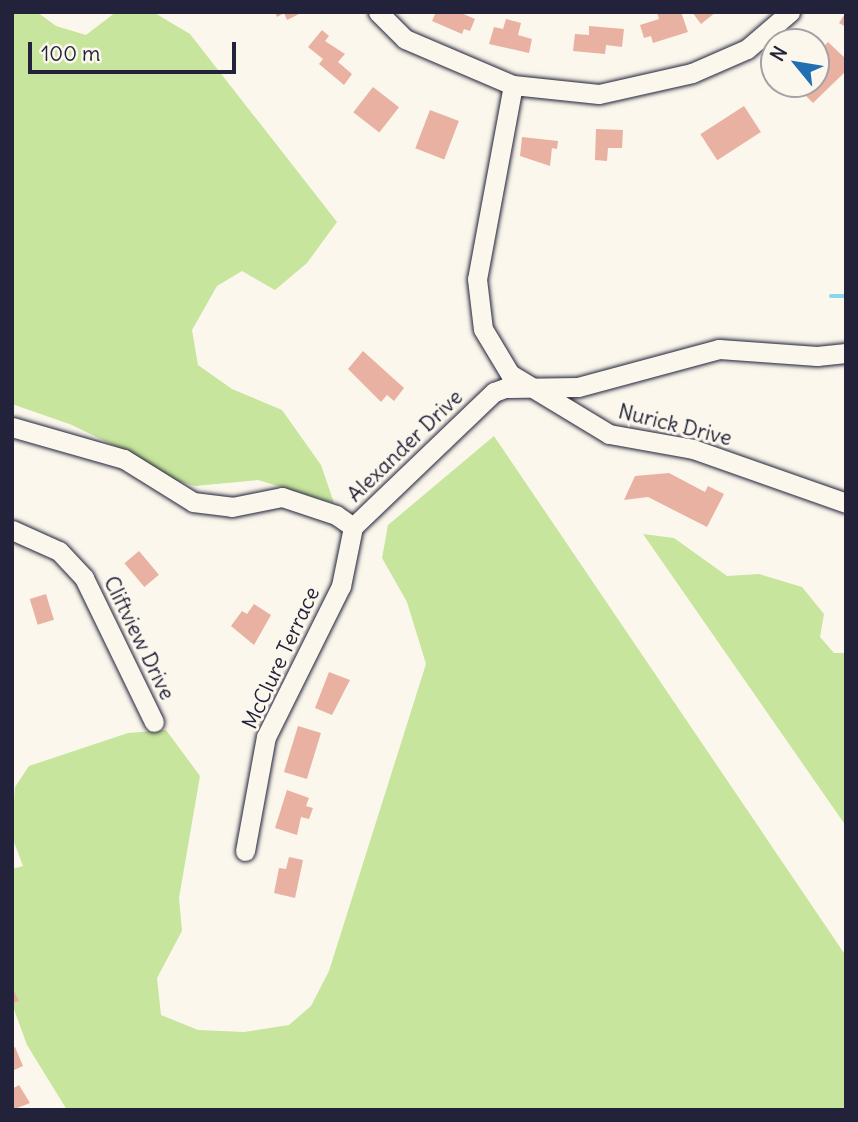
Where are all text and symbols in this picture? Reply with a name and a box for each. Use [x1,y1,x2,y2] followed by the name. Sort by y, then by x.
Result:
[32,28,240,72] scale bar
[760,28,830,98] north arrow
[41,40,100,67] text: 100 m
[765,42,792,65] text: N
[342,385,468,507] street label: Alexander Drive
[616,399,734,451] street label: Nurick Drive
[98,572,180,704] street label: Cliftview Drive
[237,583,325,733] street label: McClure Terrace

